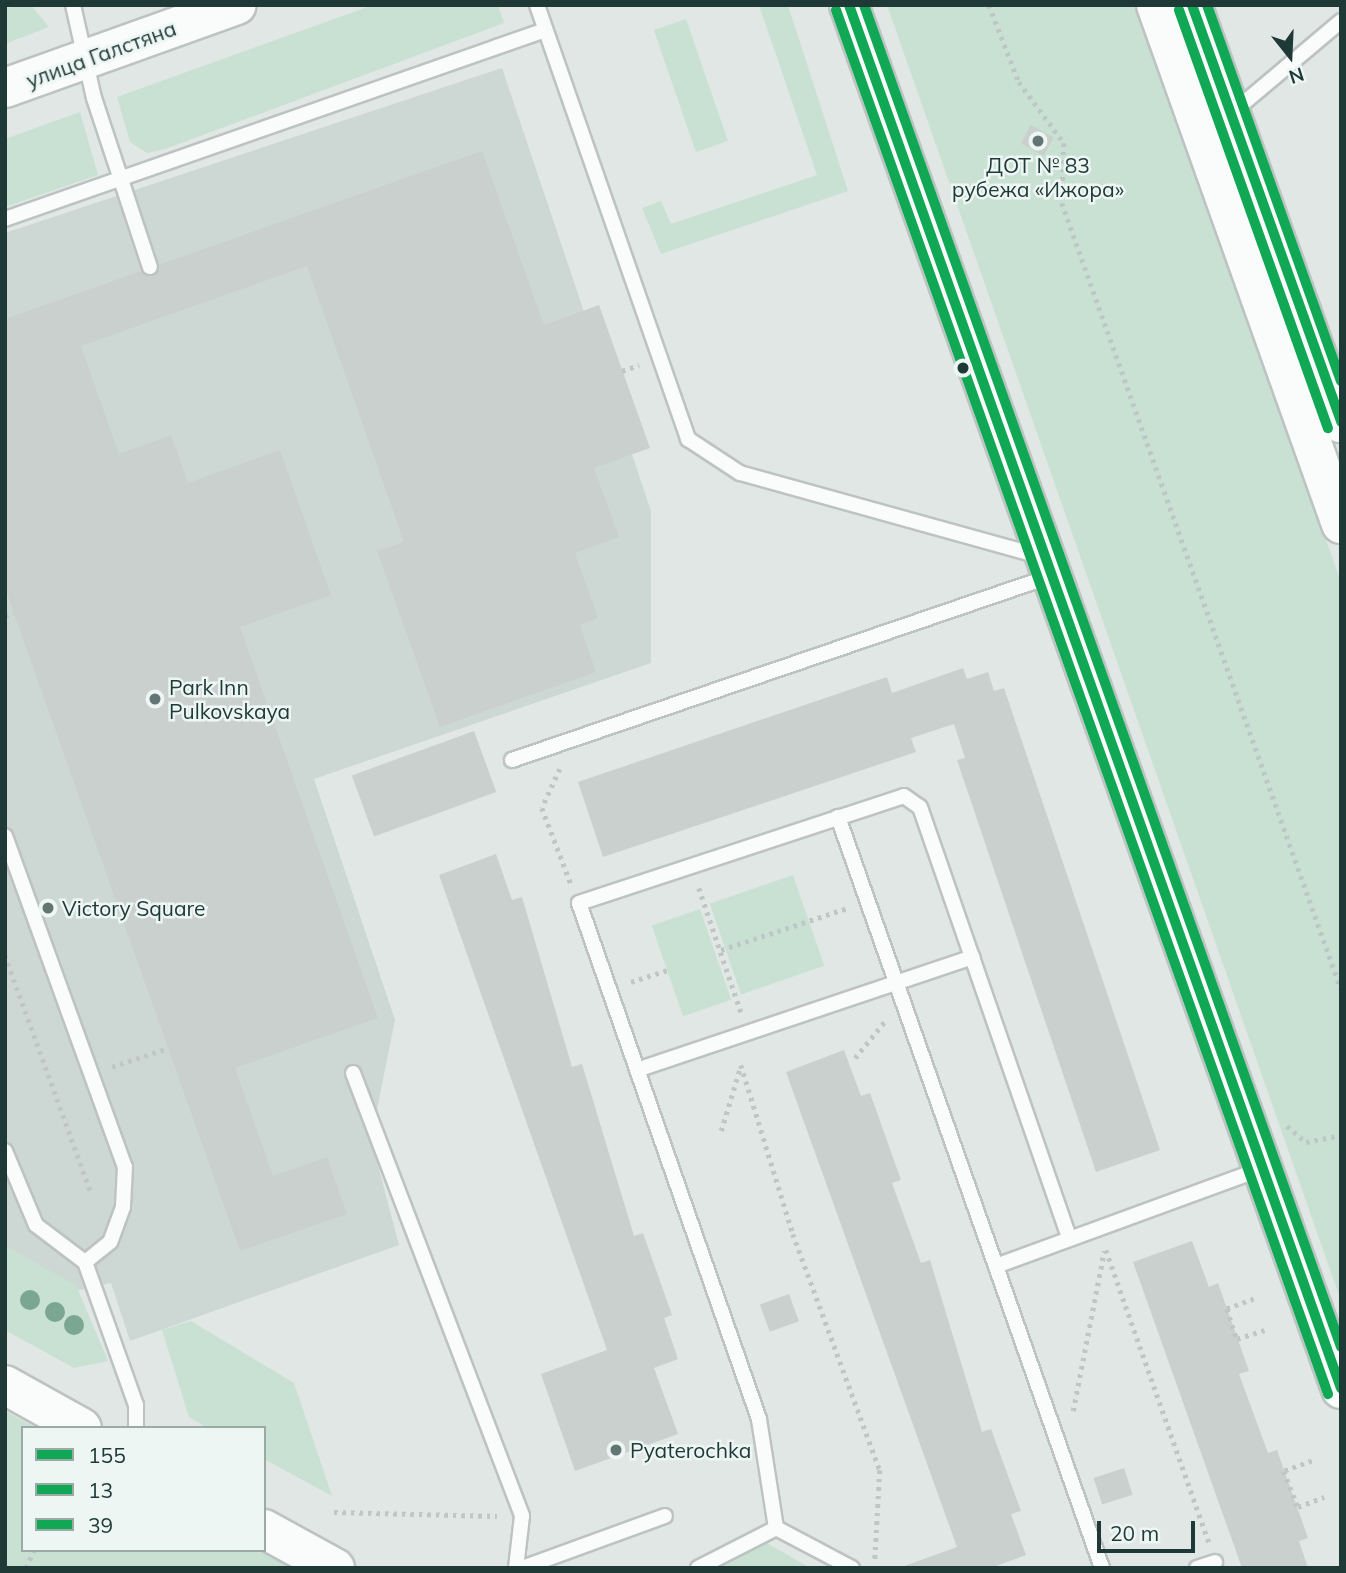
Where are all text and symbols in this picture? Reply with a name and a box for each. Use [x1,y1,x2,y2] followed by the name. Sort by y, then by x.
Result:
[23,15,179,93] street label: улица Галстяна
[1255,21,1325,91] north arrow
[1286,62,1307,90] text: N
[1030,133,1046,149] marker: ДОТ № 83 рубежа «Ижора»
[952,152,1124,202] place label: ДОТ № 83 рубежа «Ижора»
[956,361,970,375] unlabelled marker
[169,674,290,724] place label: Park Inn Pulkovskaya
[147,691,163,707] marker: Park Inn Pulkovskaya
[62,895,205,921] place label: Victory Square
[40,900,56,916] marker: Victory Square
[21,1426,266,1552] legend
[630,1437,751,1463] place label: Pyaterochka
[88,1442,126,1468] text: 155
[608,1442,624,1458] marker: Pyaterochka
[88,1477,113,1503] text: 13
[1101,1506,1199,1550] scale bar
[88,1512,113,1538] text: 39
[1110,1520,1159,1546] text: 20 m

